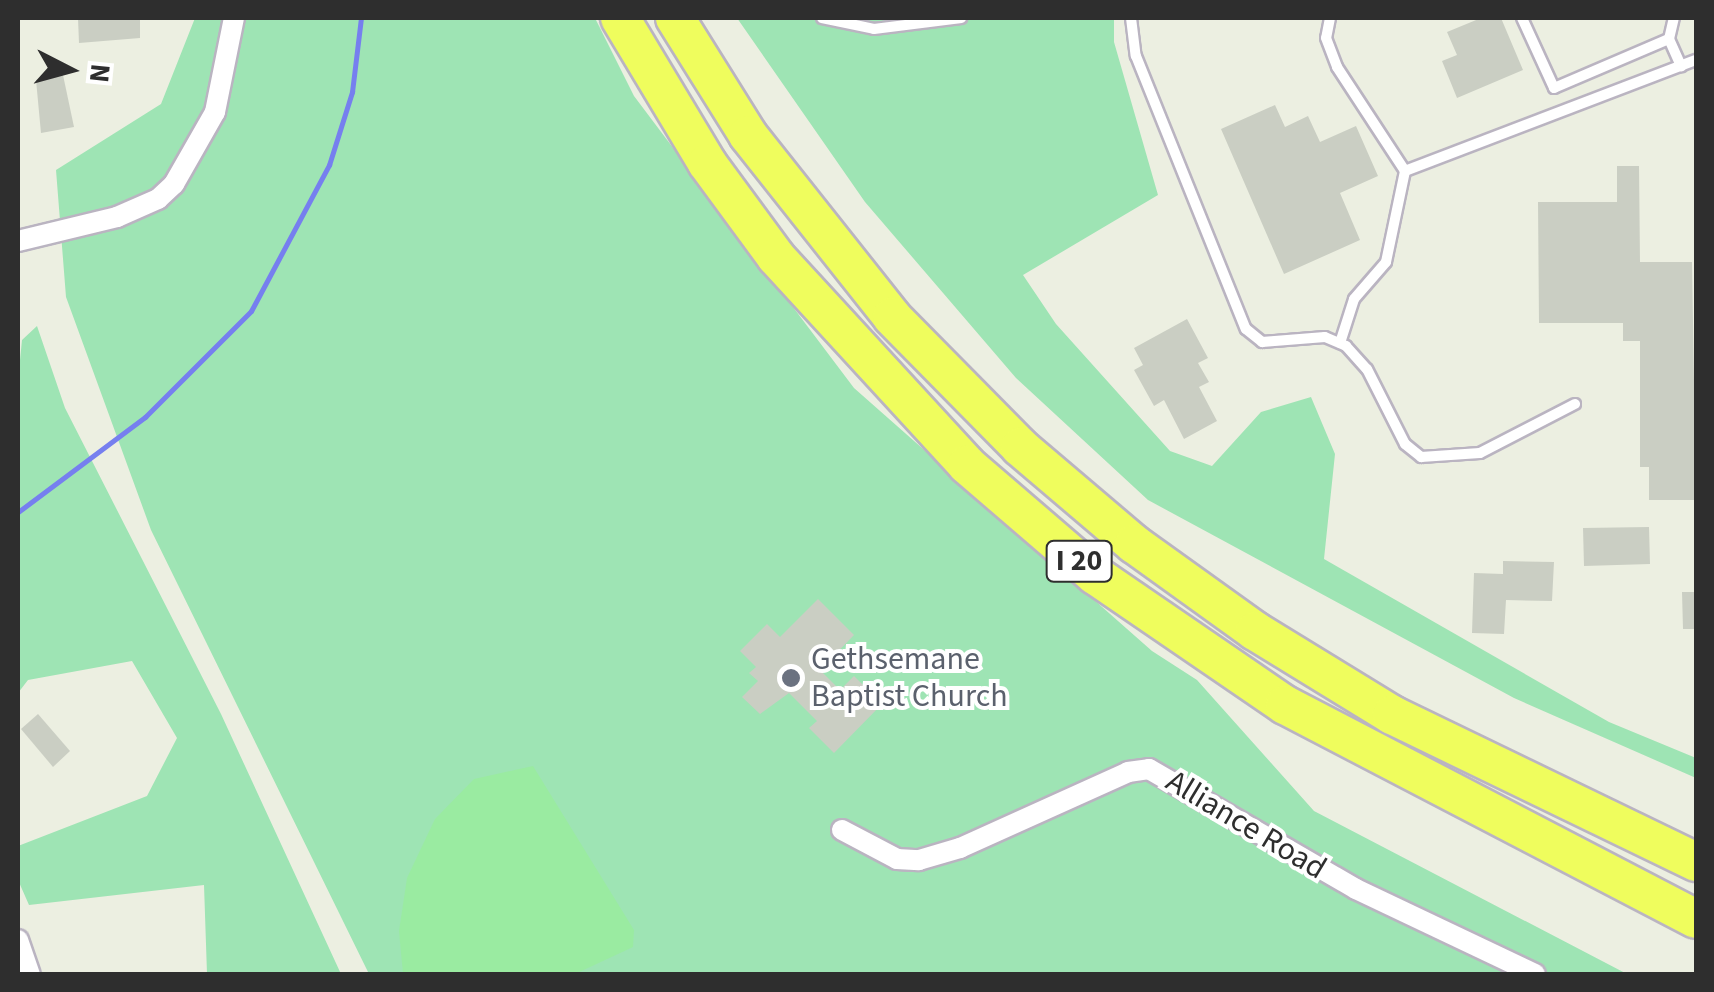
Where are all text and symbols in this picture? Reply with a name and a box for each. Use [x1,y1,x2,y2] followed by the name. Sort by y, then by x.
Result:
[20,20,120,120] north arrow
[79,62,121,84] text: N
[1044,536,1114,586] road number: I 20
[811,641,1008,716] place label: Gethsemane Baptist Church
[780,667,802,689] marker: Gethsemane Baptist Church
[1159,762,1333,888] street label: Alliance Road

